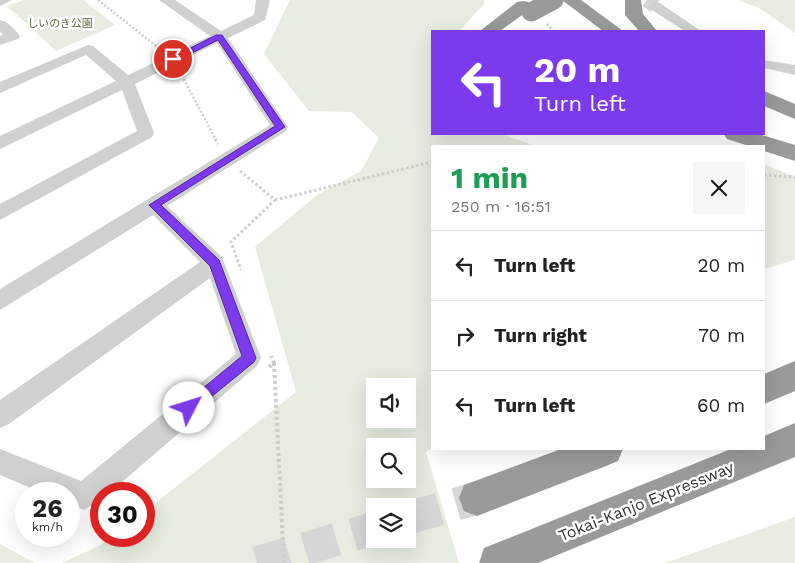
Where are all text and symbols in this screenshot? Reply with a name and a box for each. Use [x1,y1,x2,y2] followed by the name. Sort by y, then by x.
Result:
[27,17,93,30] park label: しいのき公園
[152,38,194,80] pin
[159,45,187,73] icon: arrive
[534,49,620,91] text: 20 m
[451,50,516,115] icon: left
[534,91,626,116] text: Turn left
[451,160,528,195] text: 1 min
[693,162,745,214] button: close
[451,197,551,216] text: 250 m · 16:51
[451,252,479,280] icon: left
[494,254,575,277] text: Turn left
[698,254,745,277] text: 20 m
[451,322,479,350] icon: right
[494,324,587,347] text: Turn right
[698,324,745,347] text: 70 m
[366,378,416,548] map controls
[366,378,416,428] button: sound
[162,381,214,433] position arrow
[451,392,479,420] icon: left
[494,394,575,417] text: Turn left
[697,394,745,417] text: 60 m
[366,438,416,488] button: search
[556,457,737,545] street label: Tokai-Kanjo Expressway
[90,482,155,547] speed limit sign: 30
[32,494,63,523] text: 26
[366,498,416,548] button: layers
[32,520,63,534] text: km/h

